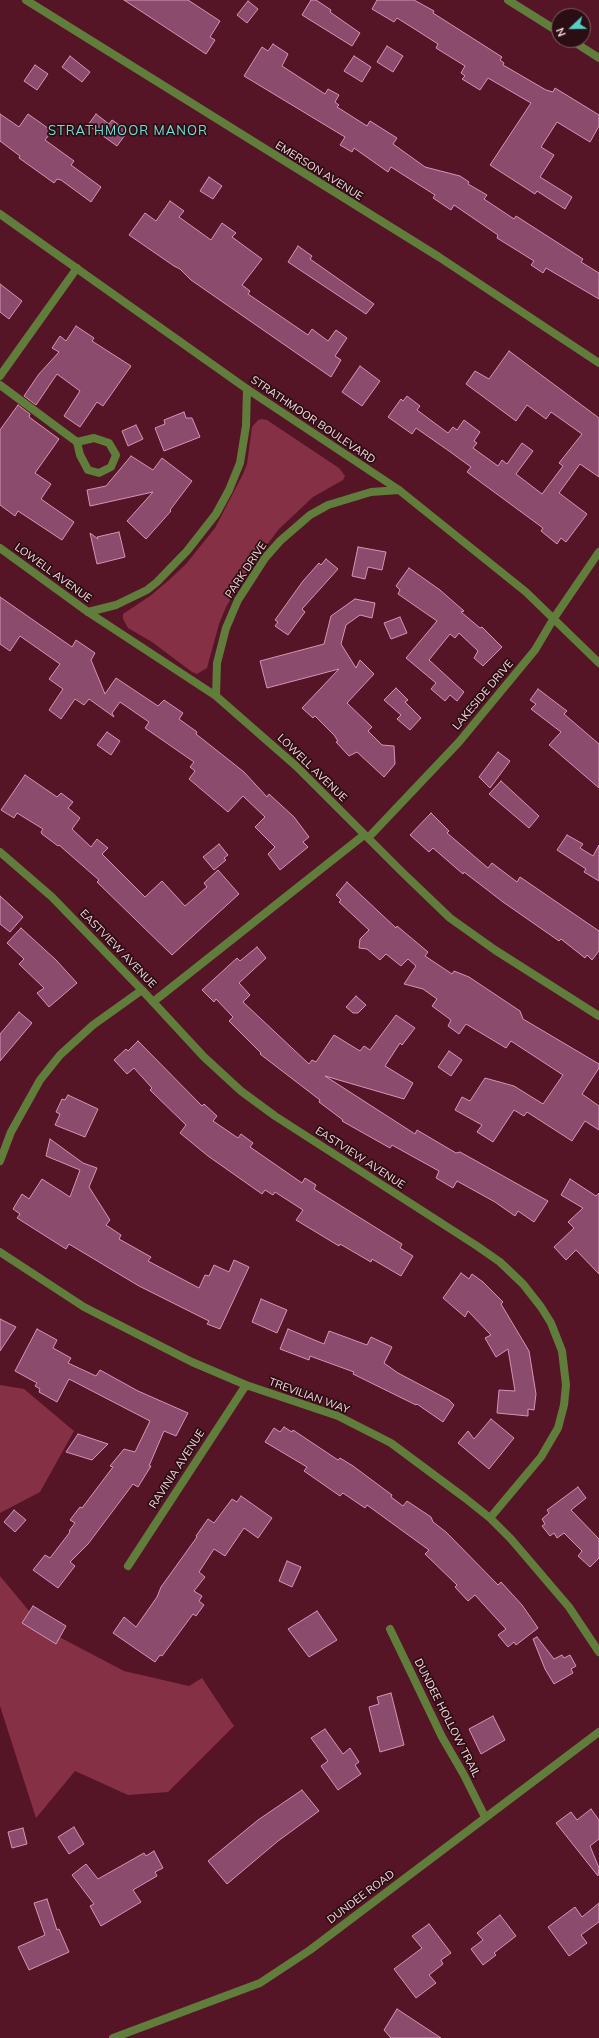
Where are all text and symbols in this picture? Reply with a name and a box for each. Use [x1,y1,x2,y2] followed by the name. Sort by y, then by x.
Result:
[551,8,591,48] north arrow
[553,26,569,39] text: N
[48,123,208,139] district label: STRATHMOOR MANOR
[273,139,365,203] street label: EMERSON AVENUE
[248,373,378,467] street label: STRATHMOOR BOULEVARD
[222,539,270,601] street label: PARK DRIVE
[12,541,94,605] street label: LOWELL AVENUE
[450,657,516,733] street label: LAKESIDE DRIVE
[274,731,350,805] street label: LOWELL AVENUE
[77,907,159,991] street label: EASTVIEW AVENUE
[313,1124,407,1192] street label: EASTVIEW AVENUE
[267,1375,351,1417] street label: TREVILIAN WAY
[146,1427,208,1511] street label: RAVINIA AVENUE
[411,1656,483,1780] street label: DUNDEE HOLLOW TRAIL
[325,1867,397,1927] street label: DUNDEE ROAD

